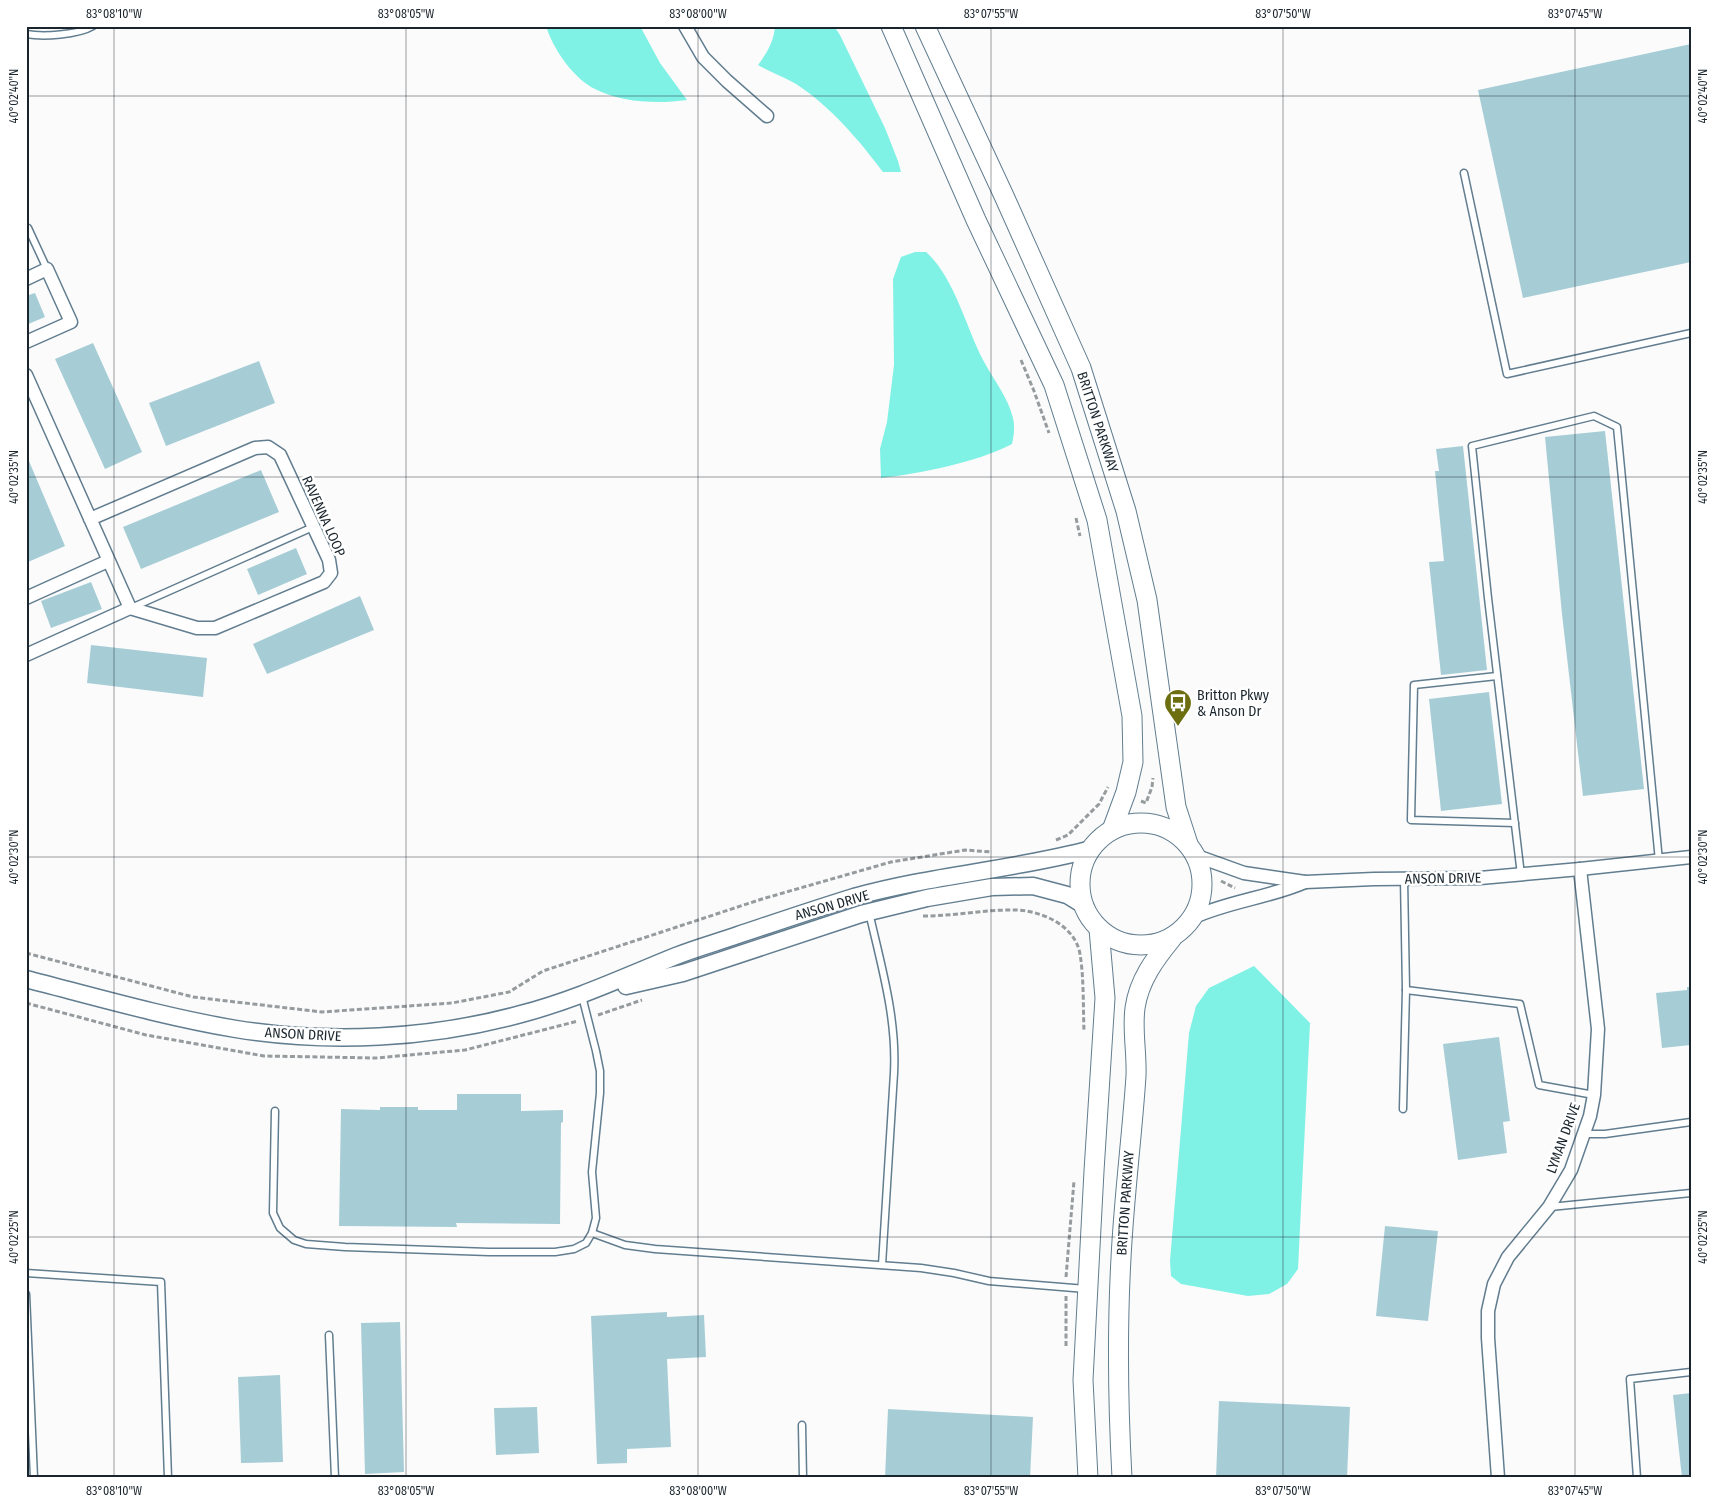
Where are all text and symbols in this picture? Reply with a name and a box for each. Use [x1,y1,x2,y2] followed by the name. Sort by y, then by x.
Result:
[86,7,142,21] text: 83°08'10"W
[378,7,434,21] text: 83°08'05"W
[669,7,727,21] text: 83°08'00"W
[964,7,1018,21] text: 83°07'55"W
[1255,7,1311,21] text: 83°07'50"W
[1548,7,1602,21] text: 83°07'45"W
[7,69,21,123] text: 40°02'40"N
[1696,69,1710,123] text: 40°02'40"N
[1073,370,1122,475] street label: BRITTON PARKWAY
[7,450,21,504] text: 40°02'35"N
[1696,450,1710,504] text: 40°02'35"N
[298,473,349,559] street label: RAVENNA LOOP
[1197,687,1270,720] place label: Britton Pkwy & Anson Dr
[1163,688,1193,727] bus stop icon: Britton Pkwy & Anson Dr
[7,830,21,884] text: 40°02'30"N
[1696,830,1710,884] text: 40°02'30"N
[1405,869,1482,888] street label: ANSON DRIVE
[793,887,872,924] street label: ANSON DRIVE
[264,1024,342,1045] street label: ANSON DRIVE
[1543,1100,1584,1176] street label: LYMAN DRIVE
[1113,1150,1138,1256] street label: BRITTON PARKWAY
[7,1210,21,1264] text: 40°02'25"N
[1696,1210,1710,1264] text: 40°02'25"N
[86,1484,142,1498] text: 83°08'10"W
[378,1484,434,1498] text: 83°08'05"W
[669,1484,727,1498] text: 83°08'00"W
[964,1484,1018,1498] text: 83°07'55"W
[1255,1484,1311,1498] text: 83°07'50"W
[1548,1484,1602,1498] text: 83°07'45"W

